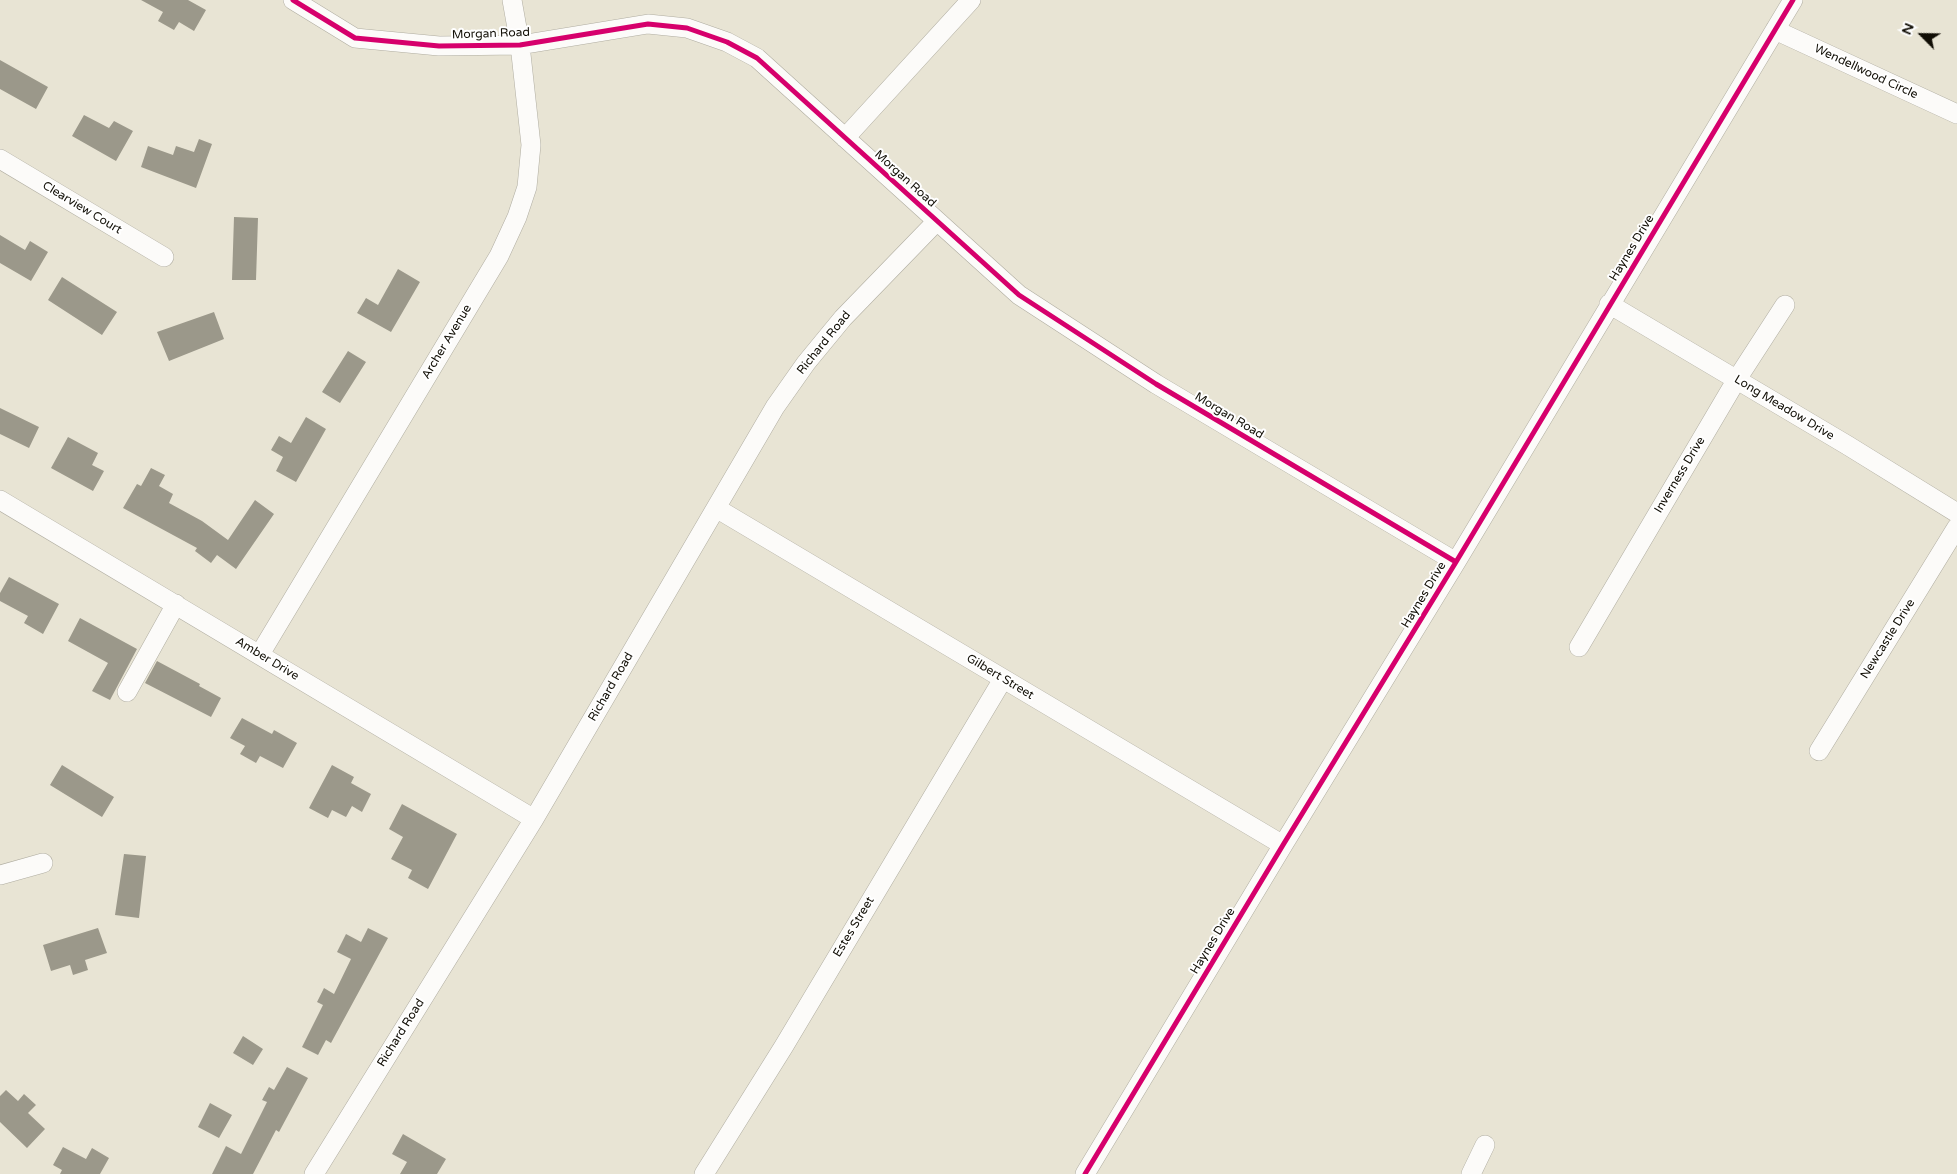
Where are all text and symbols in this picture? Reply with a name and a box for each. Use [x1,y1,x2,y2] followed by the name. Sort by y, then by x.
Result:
[1897,10,1947,60] north arrow
[1898,20,1918,37] text: N
[452,25,530,43] street label: Morgan Road
[1812,42,1920,102] street label: Wendellwood Circle
[871,148,939,210] street label: Morgan Road
[40,179,124,237] street label: Clearview Court
[1607,212,1657,284] street label: Haynes Drive
[419,302,475,382] street label: Archer Avenue
[794,308,854,378] street label: Richard Road
[1731,372,1837,444] street label: Long Meadow Drive
[1192,390,1266,442] street label: Morgan Road
[1652,434,1708,516] street label: Inverness Drive
[1399,559,1449,631] street label: Haynes Drive
[1858,596,1918,682] street label: Newcastle Drive
[233,634,301,684] street label: Amber Drive
[585,650,637,724] street label: Richard Road
[964,651,1036,703] street label: Gilbert Street
[830,894,878,960] street label: Estes Street
[1188,905,1238,977] street label: Haynes Drive
[374,996,428,1070] street label: Richard Road

